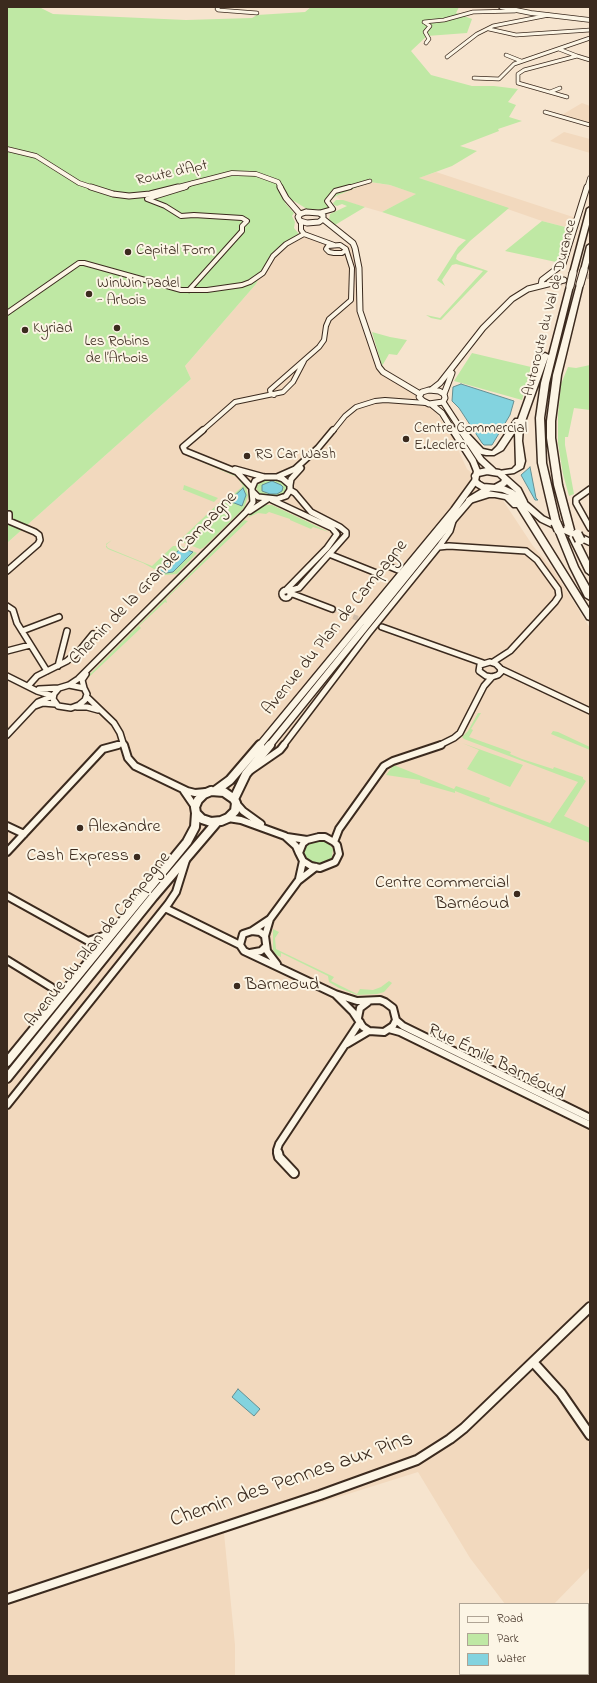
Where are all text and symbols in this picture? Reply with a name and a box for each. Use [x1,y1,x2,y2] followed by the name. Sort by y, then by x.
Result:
[135,157,209,191] street label: Route d'Apt
[520,218,582,398] street label: Autoroute du Val de Durance
[136,243,215,261] place label: Capital Form
[123,247,133,257] marker: Capital Form
[97,276,179,311] place label: WinWin Padel - Arbois
[84,289,94,299] marker: WinWin Padel - Arbois
[33,321,72,339] place label: Kyriad
[112,323,122,333] marker: Les Robins de l’Arbois
[20,325,30,335] marker: Kyriad
[85,334,149,369] place label: Les Robins de l’Arbois
[414,421,527,456] place label: Centre Commercial E.Leclerc
[401,434,411,444] marker: Centre Commercial E.Leclerc
[255,447,336,465] place label: RS Car Wash
[242,451,252,461] marker: RS Car Wash
[65,488,243,670] street label: Chemin de la Grande Campagne
[259,536,413,720] street label: Avenue du Plan de Campagne
[88,817,161,839] place label: Alexandre
[75,823,85,833] marker: Alexandre
[26,846,129,868] place label: Cash Express
[22,848,176,1032] street label: Avenue du Plan de Campagne
[132,852,142,862] marker: Cash Express
[375,873,509,916] place label: Centre commercial Barnéoud
[512,889,522,899] marker: Centre commercial Barnéoud
[245,975,319,997] place label: Barneoud
[232,981,242,991] marker: Barneoud
[424,1020,568,1106] street label: Rue Émile Barnéoud
[167,1427,417,1535] street label: Chemin des Pennes aux Pins
[459,1603,589,1675] legend
[497,1610,523,1628] text: Road
[497,1630,519,1648] text: Park
[497,1650,526,1668] text: Water

